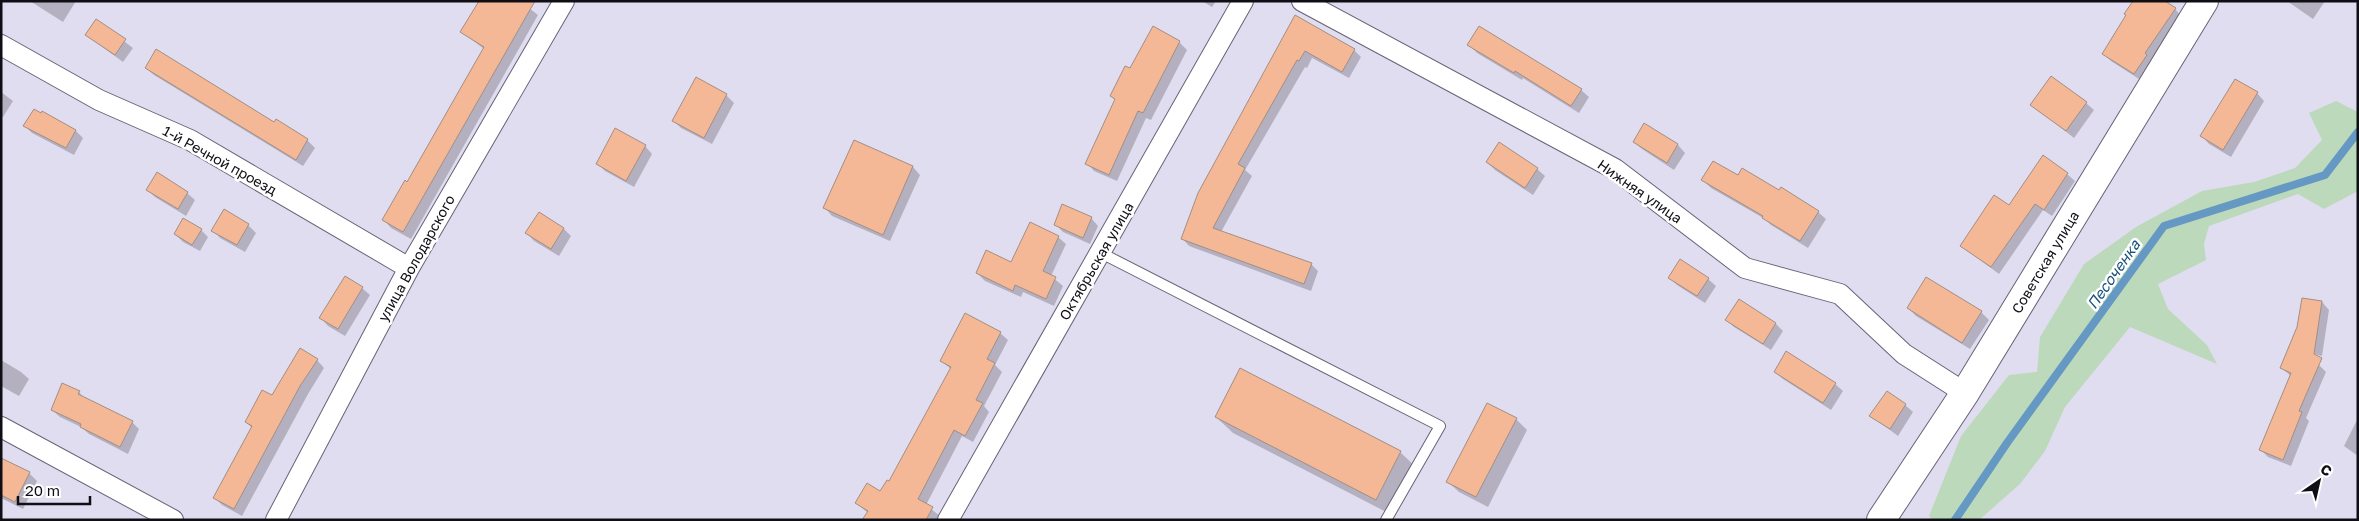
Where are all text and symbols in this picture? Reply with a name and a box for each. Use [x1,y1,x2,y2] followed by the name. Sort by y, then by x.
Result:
[160,122,280,199] street label: 1-й Речной проезд
[1594,156,1686,226] street label: Нижняя улица
[374,192,458,324] street label: улица Володарского
[1055,199,1137,323] street label: Октябрьская улица
[2008,208,2082,316] street label: Советская улица
[2083,236,2144,312] water label: Песоченка
[2294,456,2344,506] north arrow
[2318,460,2335,480] text: С
[18,474,90,506] scale bar
[25,481,60,499] text: 20 m

